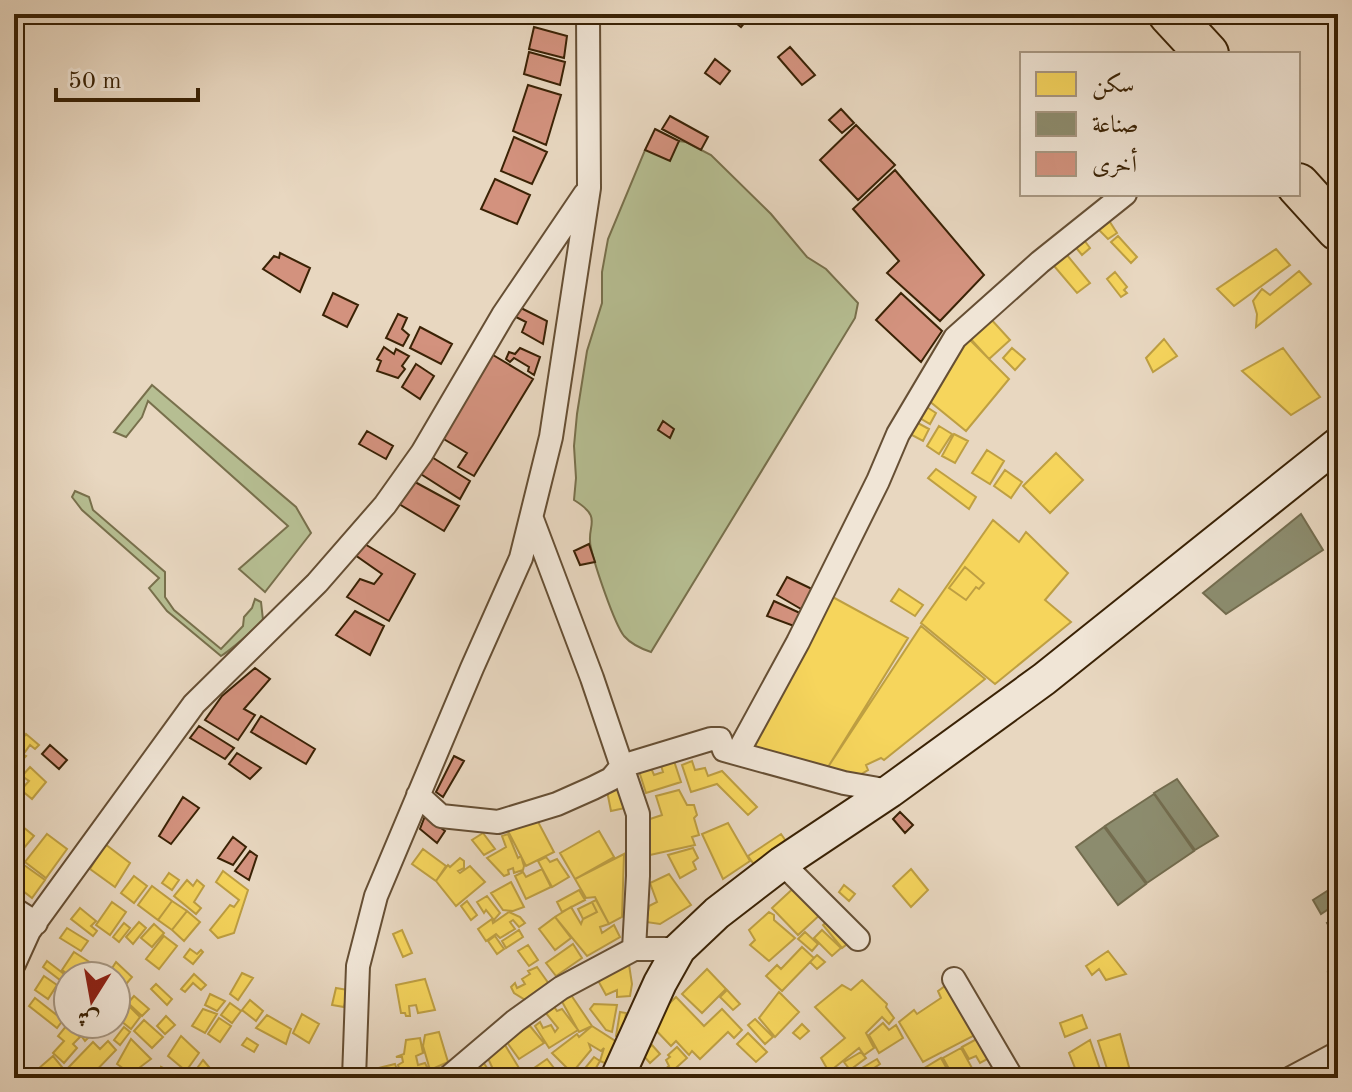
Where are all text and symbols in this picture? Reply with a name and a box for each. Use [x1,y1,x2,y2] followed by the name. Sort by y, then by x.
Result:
[56,52,198,102] scale bar
[1020,52,1300,196] legend
[68,70,122,94] text: 50 m
[1092,72,1135,100] text: سكن
[1092,114,1139,138] text: صناعة
[1092,147,1137,178] text: أخرى
[52,960,132,1040] north arrow
[76,1005,101,1031] text: ش

